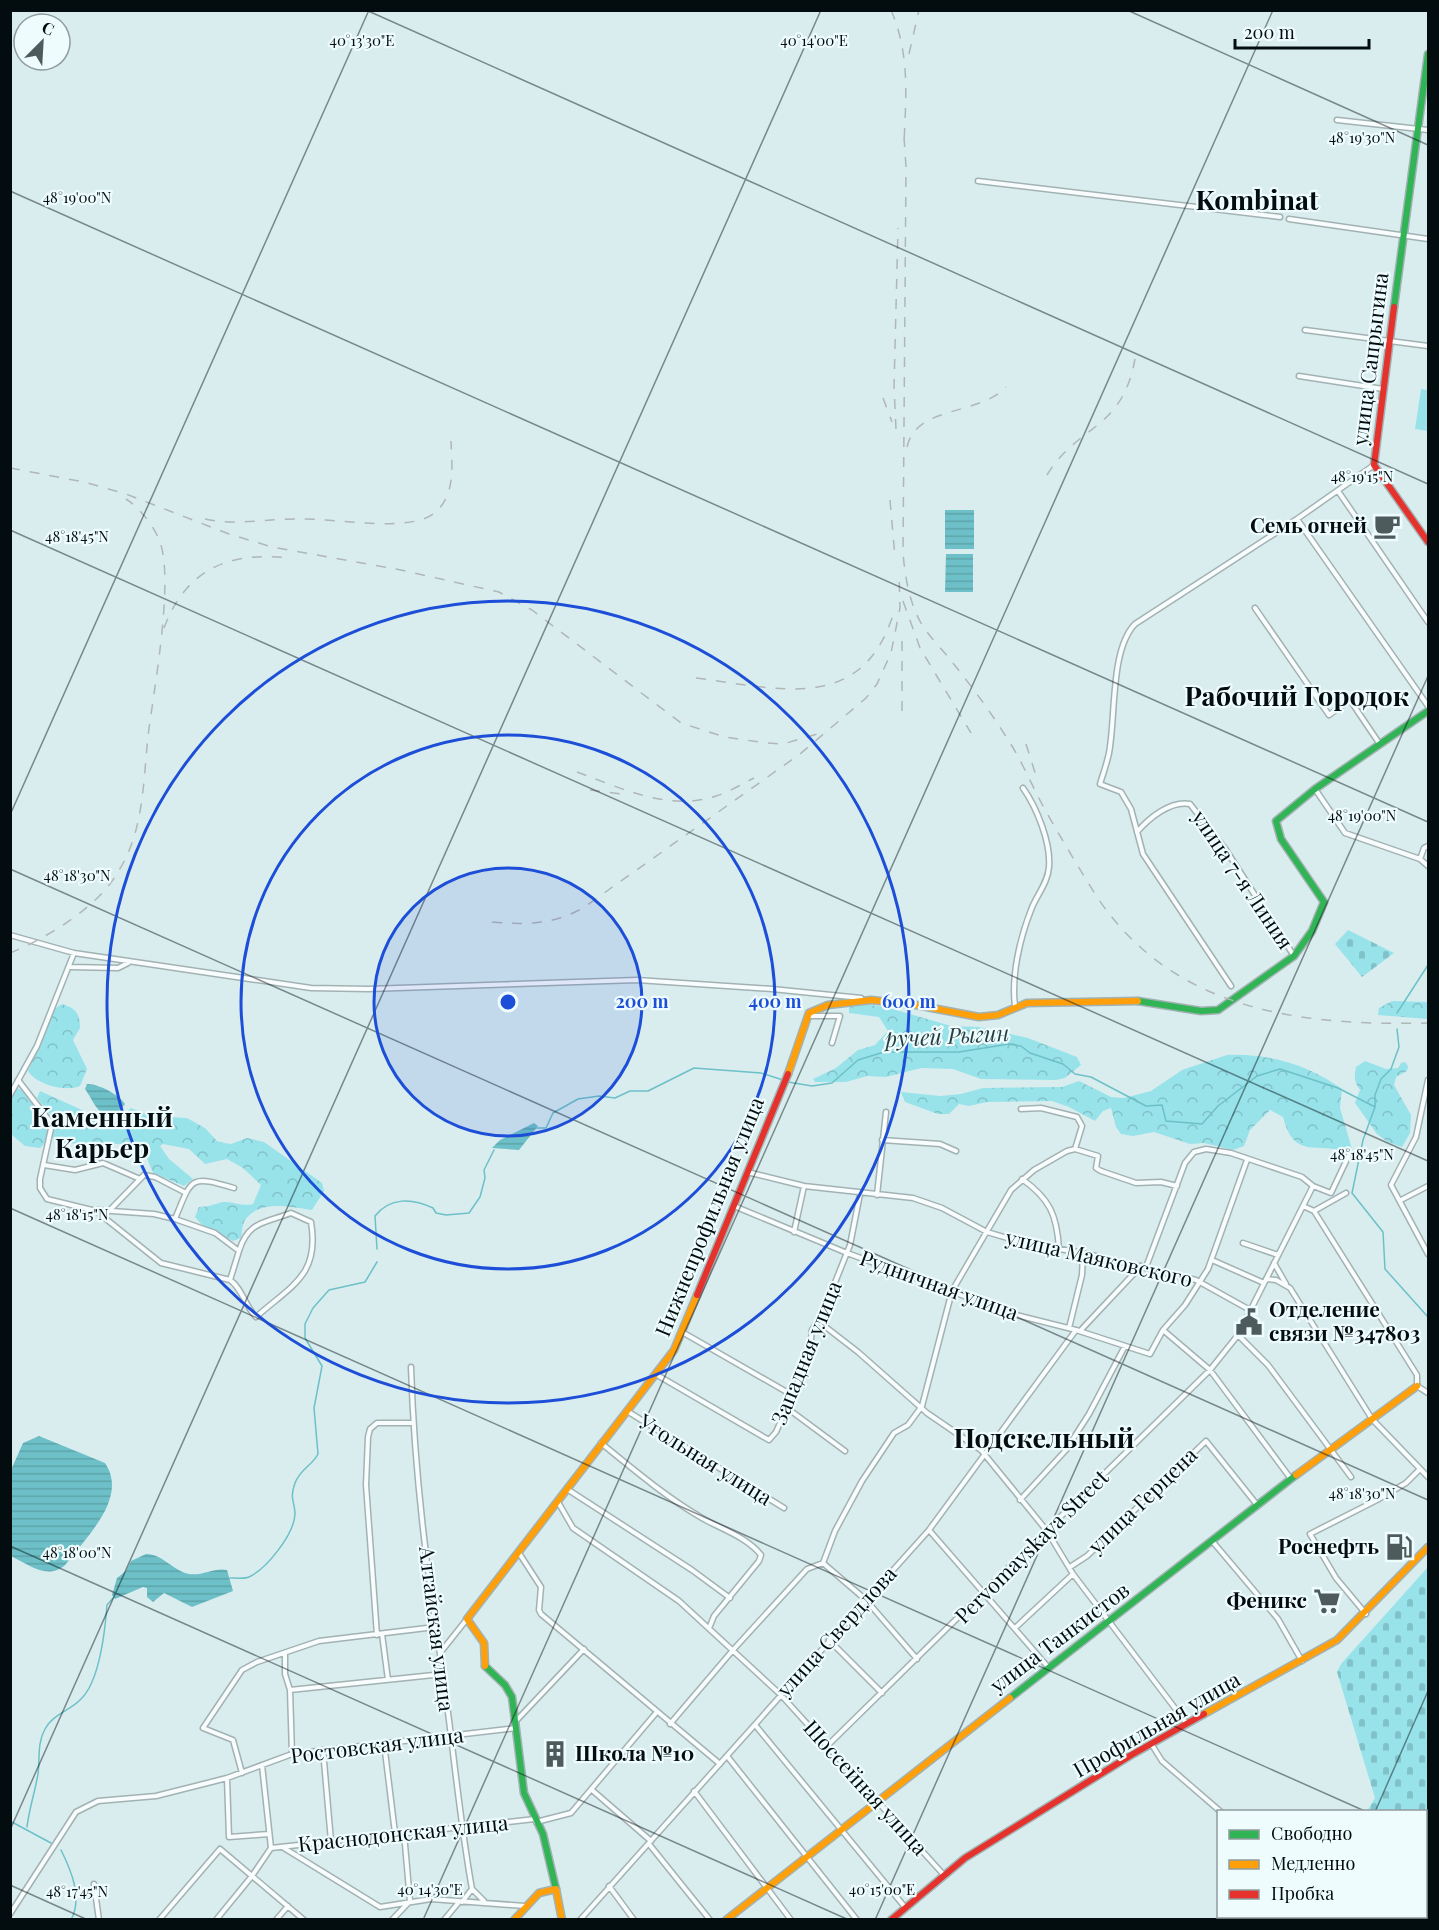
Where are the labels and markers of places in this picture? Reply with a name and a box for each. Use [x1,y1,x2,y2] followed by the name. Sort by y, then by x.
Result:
[1250,510,1367,538] place label: Семь огней
[1372,511,1402,541] cafe icon: Семь огней
[498,992,518,1012] centre of rings
[1269,1294,1420,1346] place label: Отделение связи №347803
[1234,1307,1264,1337] public building icon: Отделение связи №347803
[1278,1531,1379,1559] place label: Роснефть
[1384,1532,1414,1562] fuel station icon: Роснефть
[1227,1585,1307,1613] place label: Феникс
[1312,1586,1342,1616] supermarket icon: Феникс
[575,1738,694,1766] place label: Школа №10
[540,1739,570,1769] building icon: Школа №10

